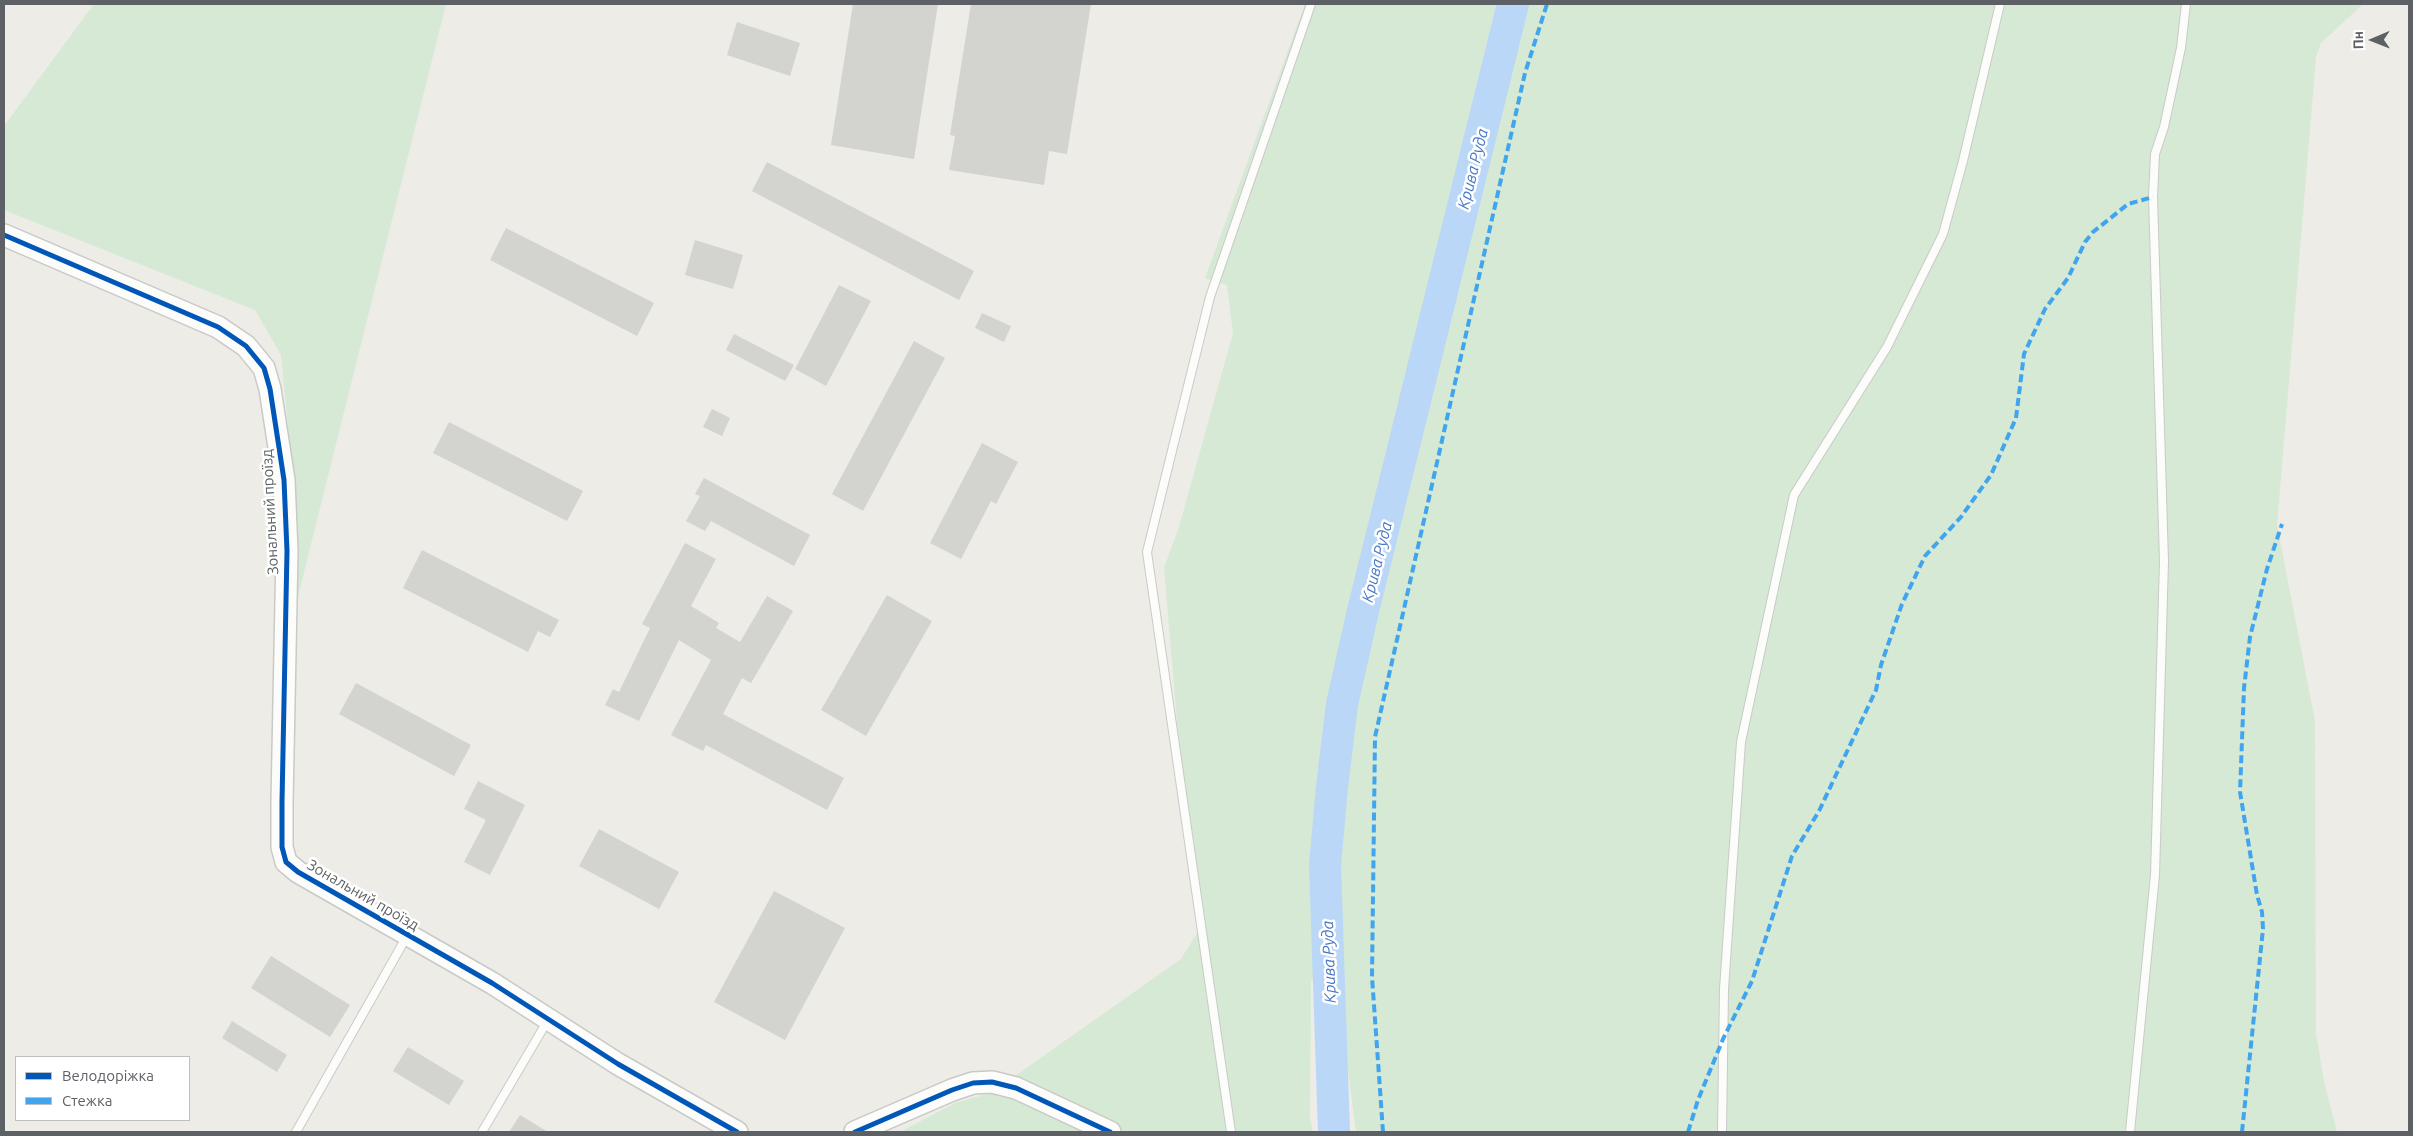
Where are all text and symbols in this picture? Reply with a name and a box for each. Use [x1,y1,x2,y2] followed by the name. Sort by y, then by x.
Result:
[2348,15,2398,65] north arrow
[2350,31,2366,50] text: Пн
[1454,127,1492,211] water label: Крива Руда
[258,449,282,575] street label: Зональний проїзд
[1358,520,1396,604] water label: Крива Руда
[304,856,422,934] street label: Зональний проїзд
[1318,921,1340,1003] water label: Крива Руда
[15,1056,190,1121] legend
[62,1067,154,1084] text: Велодоріжка
[62,1092,112,1109] text: Стежка

